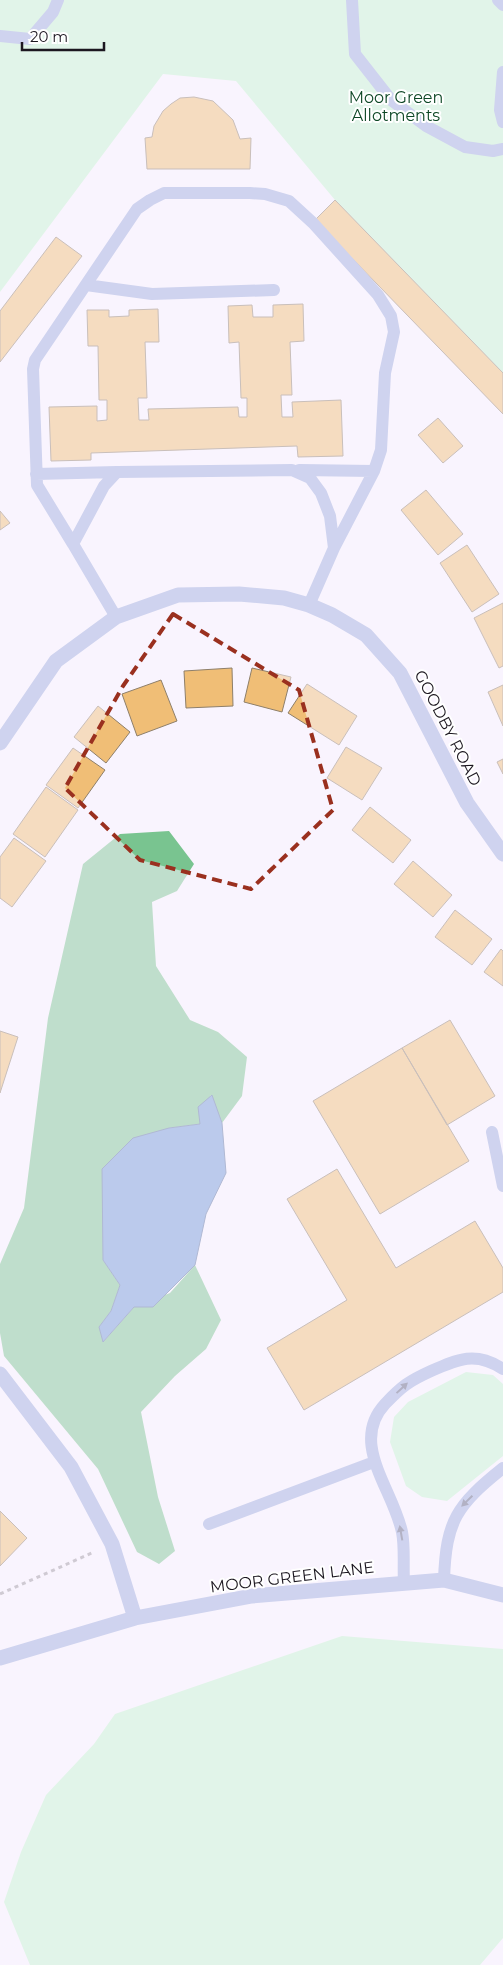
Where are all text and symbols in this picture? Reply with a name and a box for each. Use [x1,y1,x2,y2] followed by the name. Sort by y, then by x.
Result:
[22,20,105,52] scale bar
[30,27,68,46] text: 20 m
[349,88,443,125] park label: Moor Green Allotments
[411,667,485,789] street label: GOODBY ROAD
[395,1382,408,1393] one-way arrow
[461,1495,473,1507] one-way arrow
[397,1525,405,1541] one-way arrow
[209,1558,375,1596] street label: MOOR GREEN LANE

